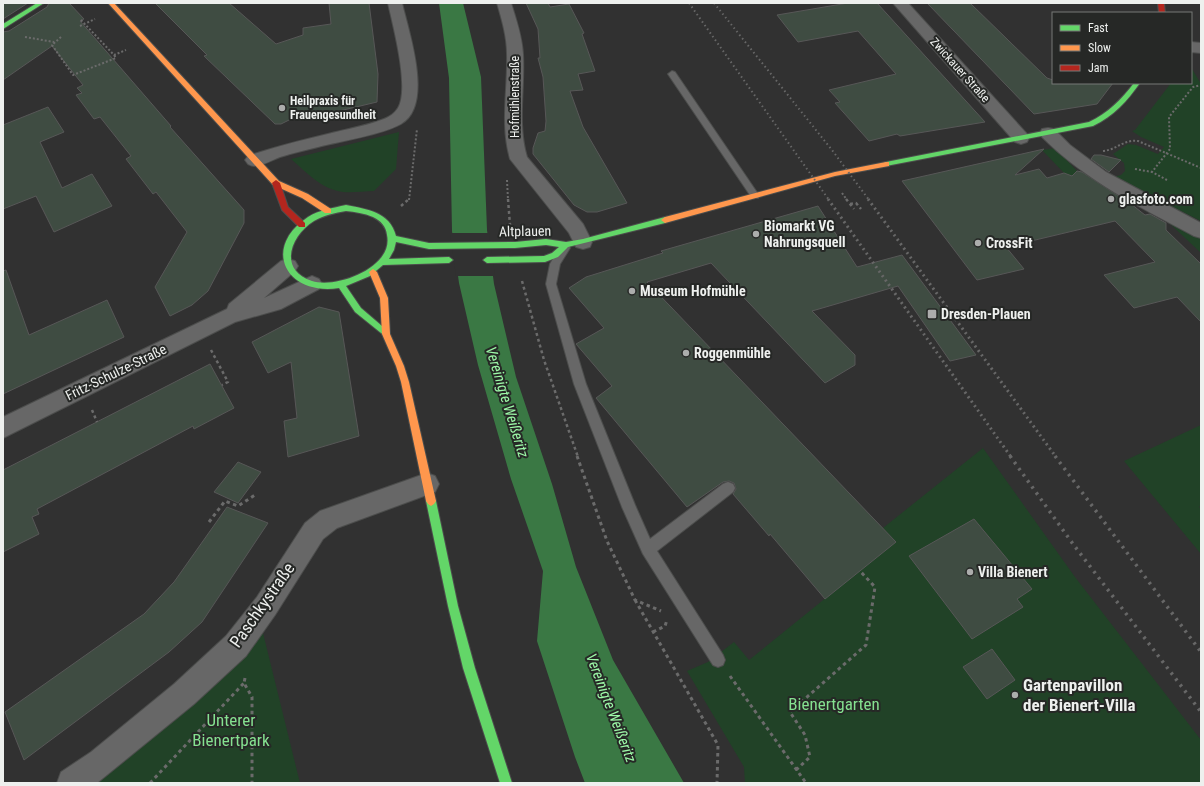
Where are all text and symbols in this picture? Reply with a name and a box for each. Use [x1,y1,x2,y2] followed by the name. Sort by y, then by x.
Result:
[1052,12,1192,84] legend
[1088,21,1109,35] text: Fast
[927,35,993,105] street label: Zwickauer Straße
[1088,41,1111,55] text: Slow
[508,56,522,138] street label: Hofmühlenstraße
[1088,61,1109,75] text: Jam
[290,94,376,122] place label: Heilpraxis für Frauengesundheit
[277,103,287,113] marker: Heilpraxis für Frauengesundheit
[1119,191,1193,207] place label: glasfoto.com
[1106,194,1116,204] marker: glasfoto.com
[764,218,845,250] place label: Biomarkt VG Nahrungsquell
[499,223,551,239] street label: Altplauen
[751,229,761,239] marker: Biomarkt VG Nahrungsquell
[986,235,1033,251] place label: CrossFit
[973,238,983,248] marker: CrossFit
[640,283,746,299] place label: Museum Hofmühle
[627,286,637,296] marker: Museum Hofmühle
[941,306,1031,322] place label: Dresden-Plauen
[926,308,938,320] marker: Dresden-Plauen
[63,340,169,403] street label: Fritz-Schulze-Straße
[482,344,533,460] water label: Vereinigte Weißeritz
[694,345,771,361] place label: Roggenmühle
[681,348,691,358] marker: Roggenmühle
[226,559,298,651] street label: Paschkystraße
[978,564,1047,580] place label: Villa Bienert
[965,567,975,577] marker: Villa Bienert
[582,651,640,766] water label: Vereinigte Weißeritz
[1023,675,1136,715] place label: Gartenpavillon der Bienert-Villa
[1010,690,1020,700] marker: Gartenpavillon der Bienert-Villa
[788,694,880,714] park label: Bienertgarten
[192,710,270,750] park label: Unterer Bienertpark

